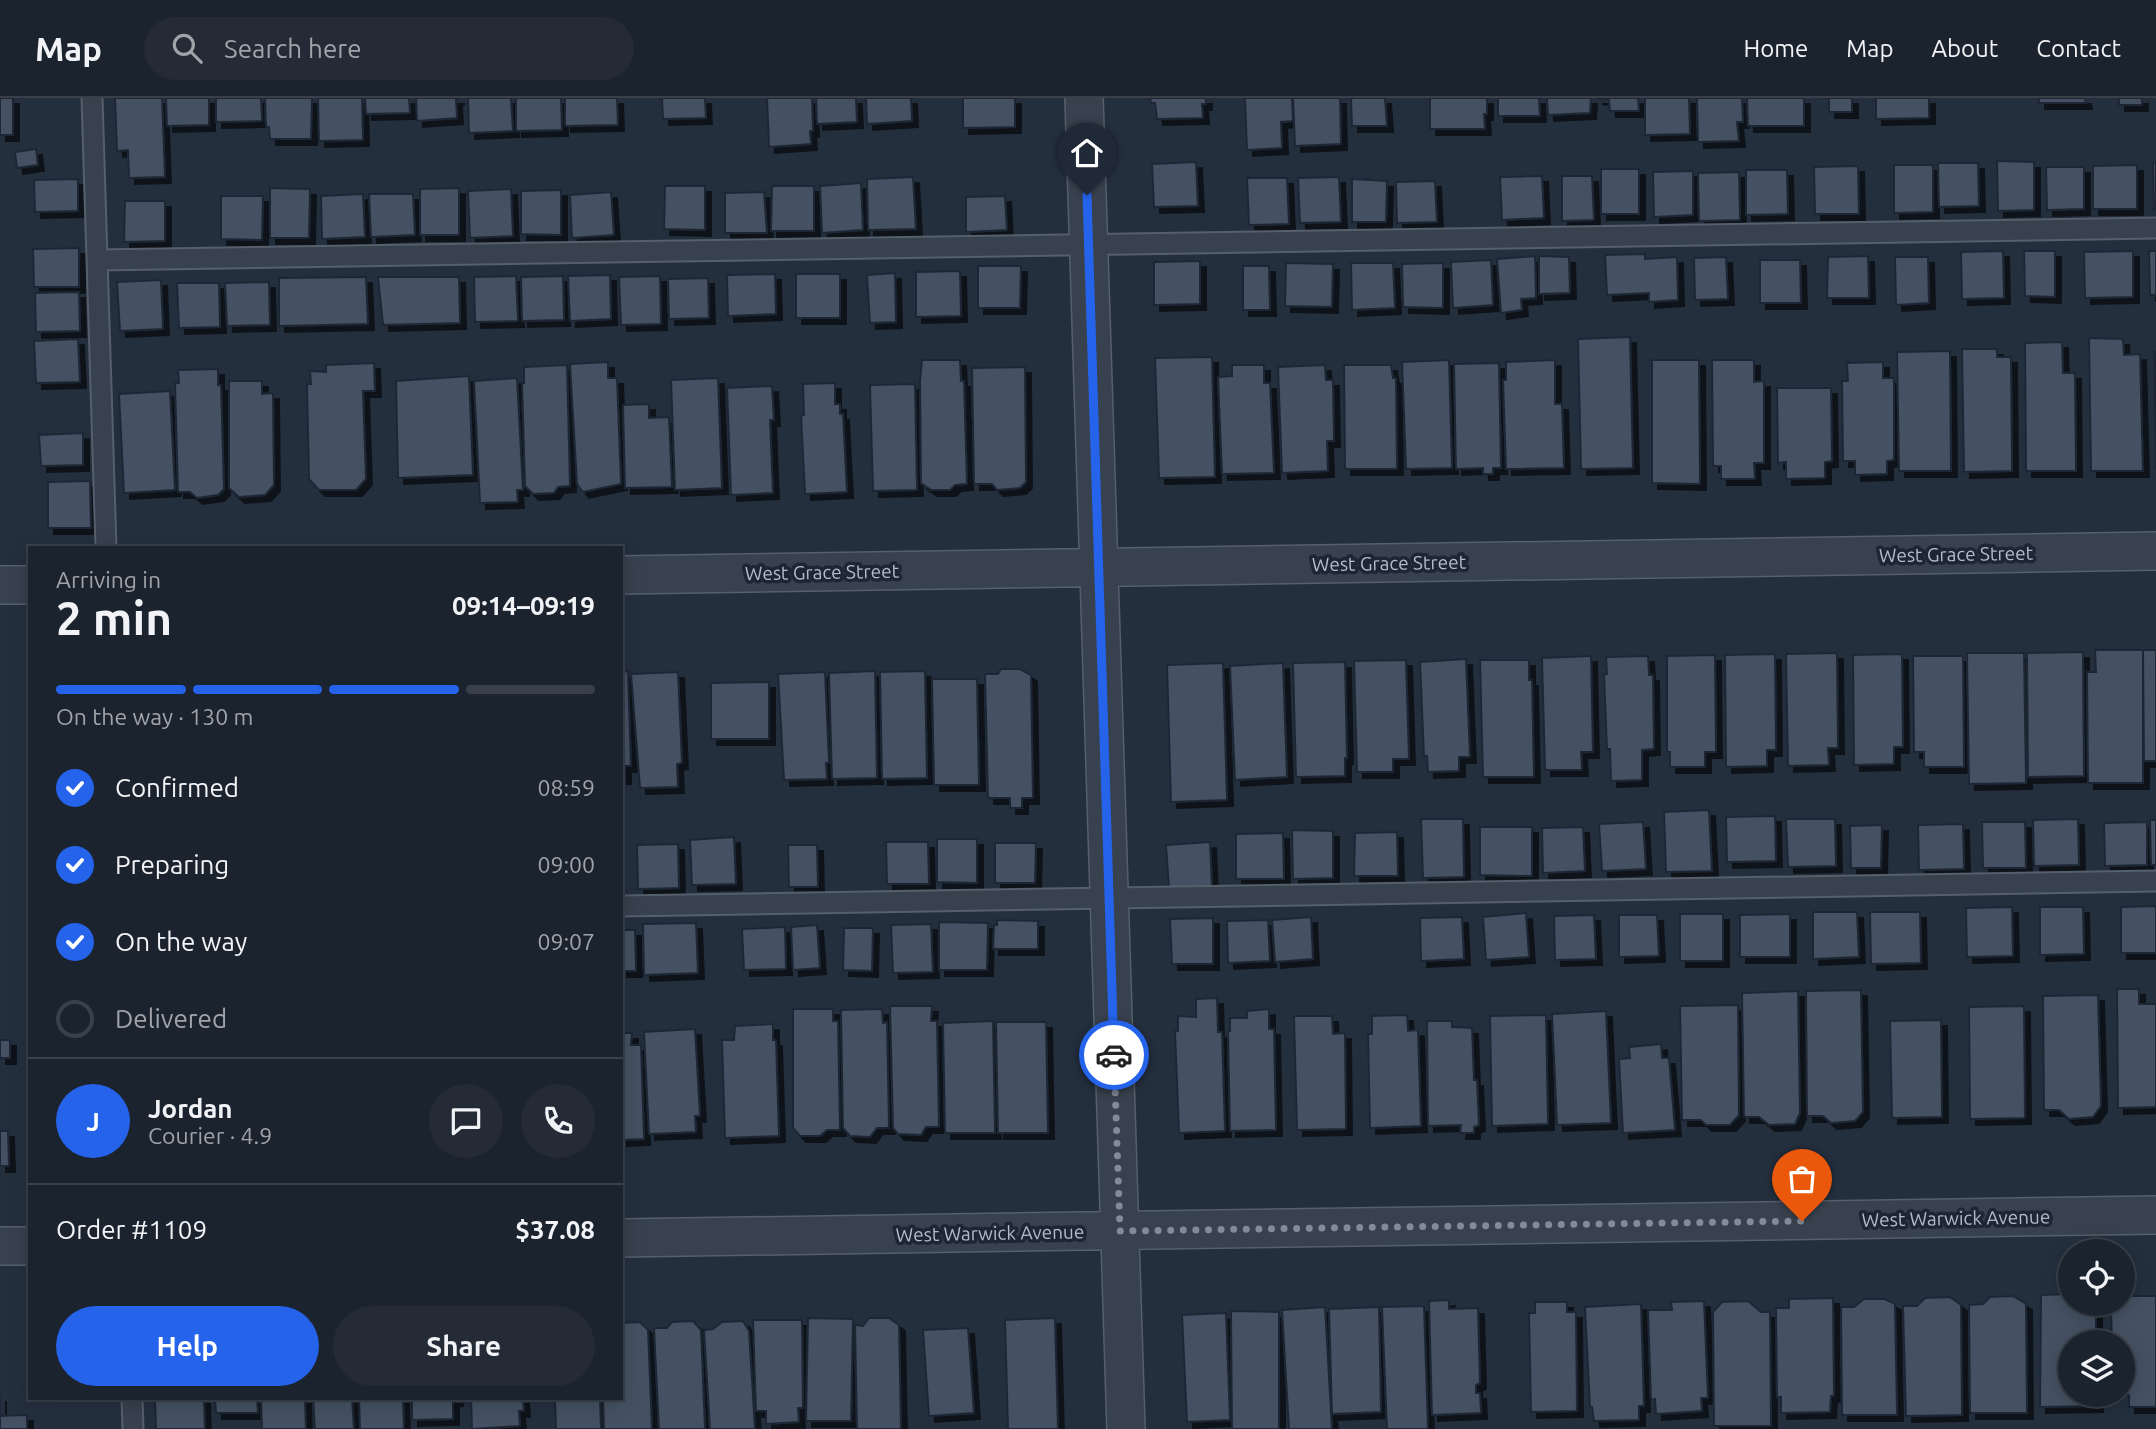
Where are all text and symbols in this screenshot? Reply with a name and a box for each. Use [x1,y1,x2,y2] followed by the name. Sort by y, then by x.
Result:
[144,17,634,80] search box
[168,29,206,67] icon: search
[35,30,102,67] text: Map
[224,34,362,63] text: Search here
[1743,35,1808,62] text: Home
[1846,35,1893,62] text: Map
[1931,35,1998,62] text: About
[2036,35,2121,62] text: Contact
[1057,123,1117,195] pin
[1068,134,1106,172] icon: home
[1879,542,2034,566] street label: West Grace Street
[1312,551,1467,575] street label: West Grace Street
[745,560,900,584] street label: West Grace Street
[56,567,161,592] text: Arriving in
[452,591,595,620] text: 09:14–09:19
[56,592,172,644] text: 2 min
[56,704,253,729] text: On the way · 130 m
[56,769,94,807] icon: check
[115,773,239,802] text: Confirmed
[537,775,595,800] text: 08:59
[56,846,94,884] icon: check
[115,850,229,879] text: Preparing
[537,852,595,877] text: 09:00
[56,923,94,961] icon: check
[115,927,247,956] text: On the way
[537,929,595,954] text: 09:07
[115,1004,227,1033] text: Delivered
[1079,1020,1149,1090] courier
[1095,1036,1133,1074] icon: car
[429,1084,503,1158] button: chat
[521,1084,595,1158] button: phone
[148,1094,233,1123] text: Jordan
[86,1107,100,1136] text: J
[148,1123,272,1148] text: Courier · 4.9
[1772,1149,1832,1221] pin
[1783,1160,1821,1198] icon: bag
[1862,1205,2050,1231] street label: West Warwick Avenue
[56,1215,207,1244] text: Order #1109
[515,1215,595,1244] text: $37.08
[896,1220,1084,1246] street label: West Warwick Avenue
[2058,1239,2135,1407] map controls
[2058,1239,2135,1316] button: locate
[56,1306,319,1386] button: Help
[333,1306,595,1386] button: Share
[2058,1330,2135,1407] button: layers

